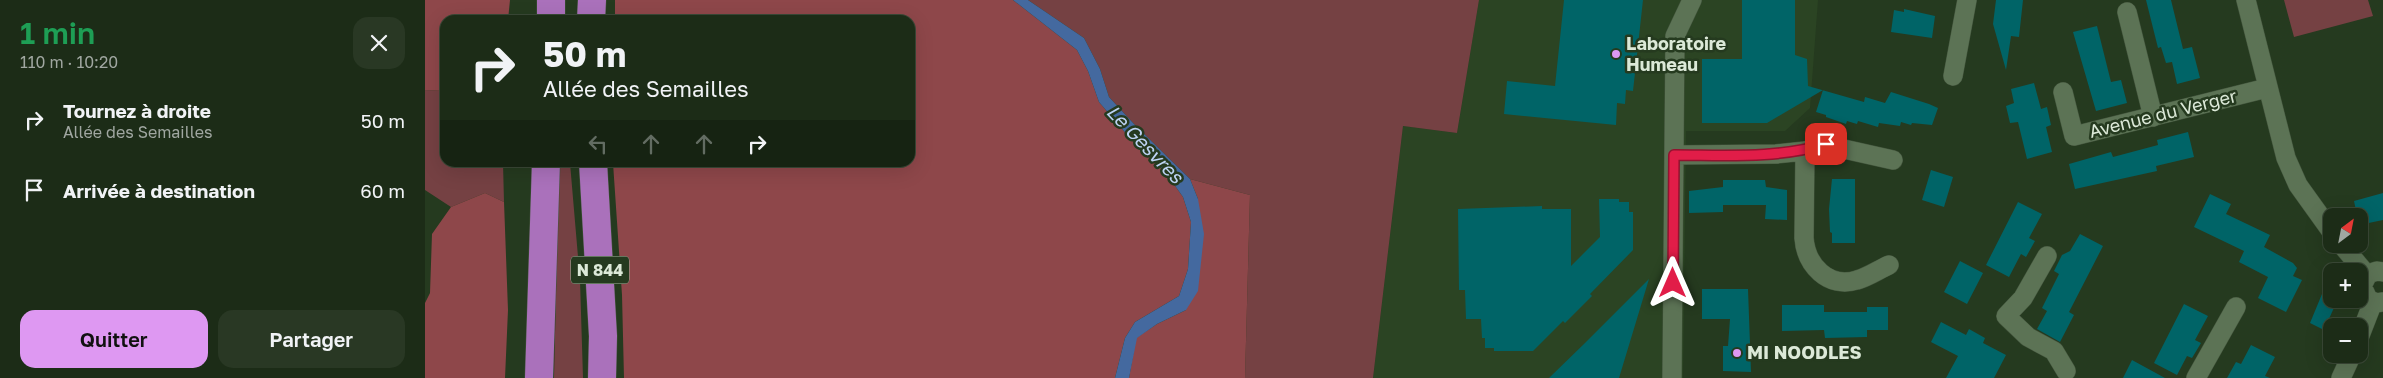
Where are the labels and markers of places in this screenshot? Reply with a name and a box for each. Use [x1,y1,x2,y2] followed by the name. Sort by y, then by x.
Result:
[1626,32,1727,75] place label: Laboratoire Humeau
[1610,48,1622,60] marker: Laboratoire Humeau
[1805,123,1847,165] pin
[1747,341,1861,363] place label: MI NOODLES
[1731,347,1743,359] marker: MI NOODLES

